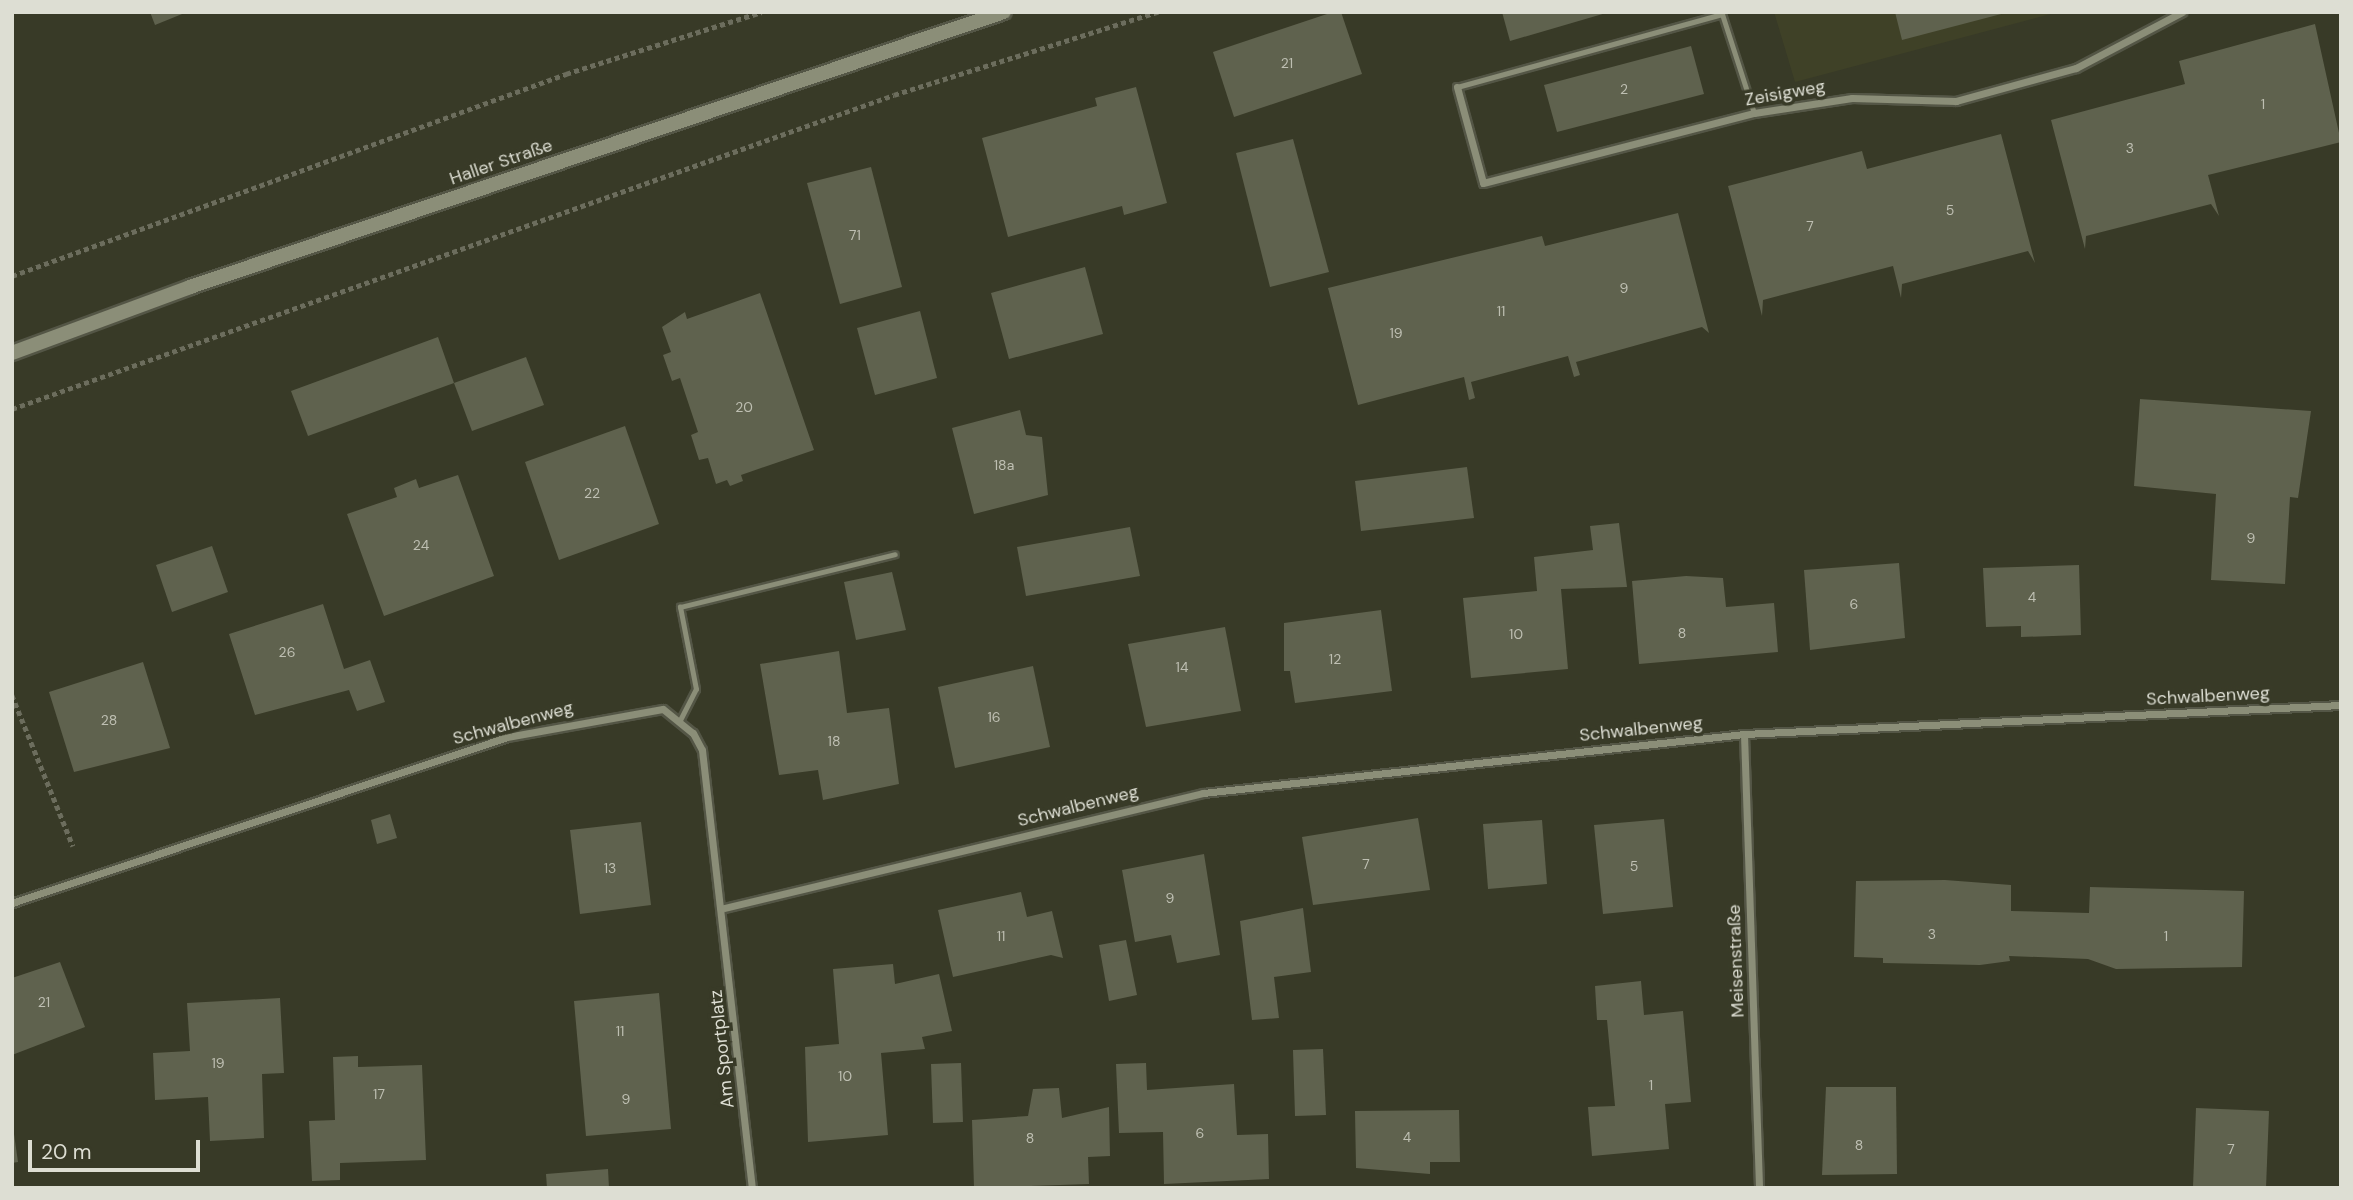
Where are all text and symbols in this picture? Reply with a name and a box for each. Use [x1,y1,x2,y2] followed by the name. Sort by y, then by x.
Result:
[1281,55,1293,71] house number: 21
[1743,75,1827,111] street label: Zeisigweg
[1620,81,1628,97] house number: 2
[2261,96,2265,112] house number: 1
[447,134,555,190] street label: Haller Straße
[2126,140,2134,156] house number: 3
[1946,202,1954,218] house number: 5
[1806,218,1814,234] house number: 7
[849,227,861,243] house number: 71
[1620,280,1628,296] house number: 9
[1497,303,1505,319] house number: 11
[1389,325,1403,341] house number: 19
[735,399,753,415] house number: 20
[994,457,1014,473] house number: 18a
[584,485,600,501] house number: 22
[2247,530,2255,546] house number: 9
[413,537,429,553] house number: 24
[2028,589,2036,605] house number: 4
[1850,596,1858,612] house number: 6
[1678,625,1686,641] house number: 8
[1509,626,1523,642] house number: 10
[279,644,295,660] house number: 26
[1329,651,1341,667] house number: 12
[1176,659,1188,675] house number: 14
[2146,682,2270,710] street label: Schwalbenweg
[450,697,576,749] street label: Schwalbenweg
[987,709,1001,725] house number: 16
[101,712,117,728] house number: 28
[1578,712,1704,746] street label: Schwalbenweg
[828,733,840,749] house number: 18
[1015,781,1141,831] street label: Schwalbenweg
[1362,856,1370,872] house number: 7
[1630,858,1638,874] house number: 5
[604,860,616,876] house number: 13
[1166,890,1174,906] house number: 9
[1723,904,1749,1018] street label: Meisenstraße
[1928,926,1936,942] house number: 3
[997,928,1005,944] house number: 11
[2164,928,2168,944] house number: 1
[705,989,739,1109] street label: Am Sportplatz
[38,994,50,1010] house number: 21
[616,1023,624,1039] house number: 11
[211,1055,225,1071] house number: 19
[838,1068,852,1084] house number: 10
[1649,1077,1653,1093] house number: 1
[373,1086,385,1102] house number: 17
[622,1091,630,1107] house number: 9
[1196,1125,1204,1141] house number: 6
[32,1126,203,1170] scale bar
[1403,1129,1411,1145] house number: 4
[1026,1130,1034,1146] house number: 8
[1855,1137,1863,1153] house number: 8
[41,1138,92,1166] text: 20 m
[2227,1141,2235,1157] house number: 7

